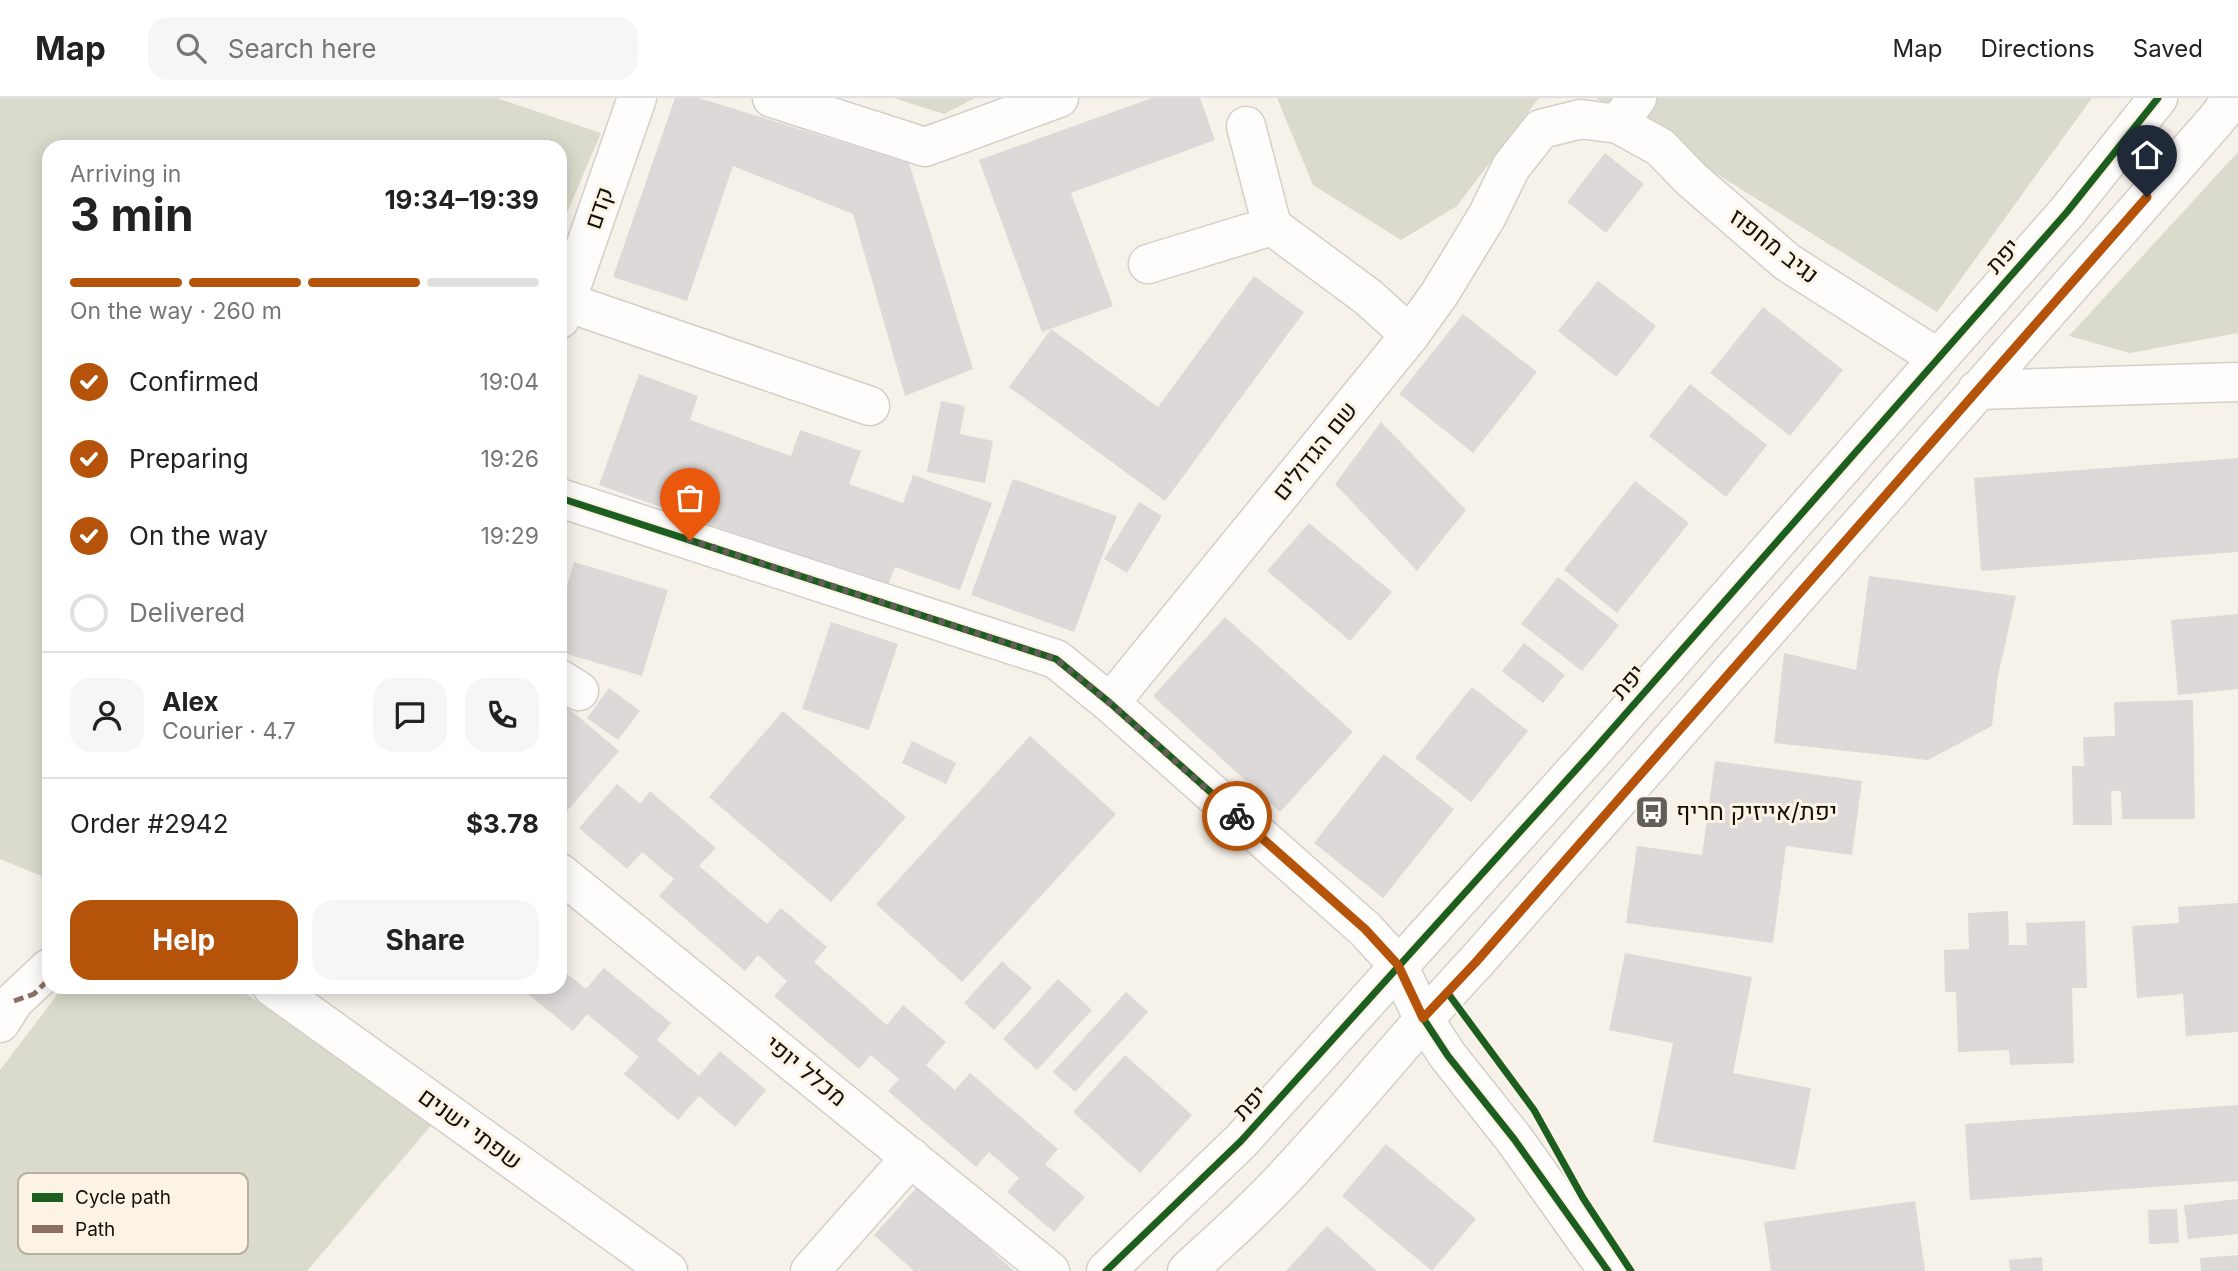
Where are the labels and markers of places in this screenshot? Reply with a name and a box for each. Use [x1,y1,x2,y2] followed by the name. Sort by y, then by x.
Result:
[2117,125,2177,197] pin
[660,468,720,540] pin
[1633,793,1671,831] bus stop icon: יפת/אייזיק חריף
[1676,797,1837,826] place label: יפת/אייזיק חריף

